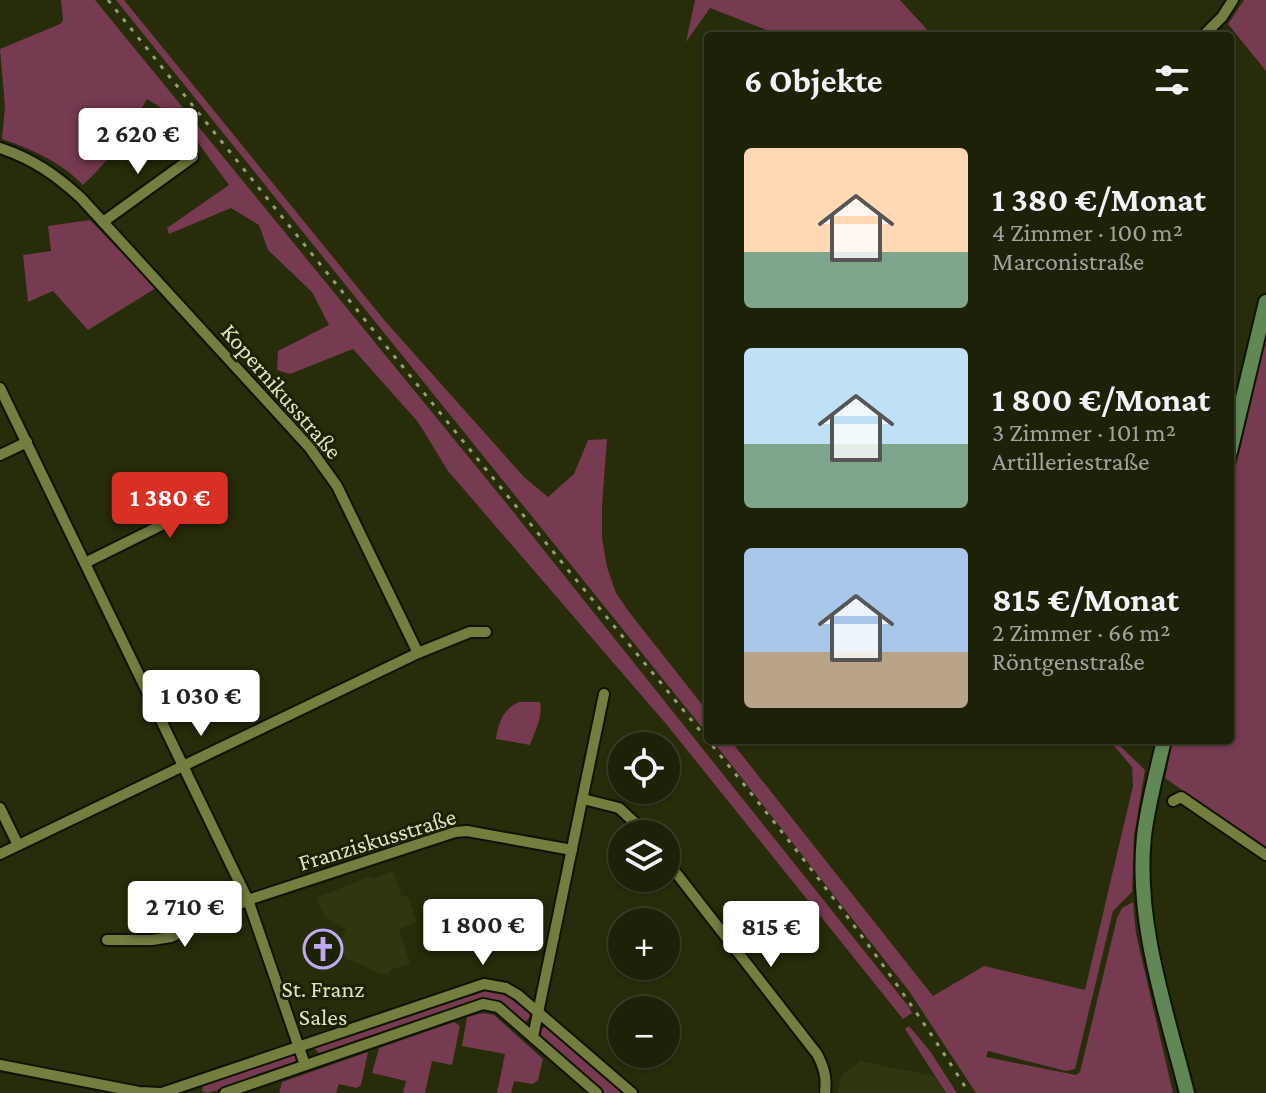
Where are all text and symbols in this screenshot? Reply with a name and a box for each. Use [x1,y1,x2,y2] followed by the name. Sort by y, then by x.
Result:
[1150,58,1194,102] icon: filters
[744,62,883,99] text: 6 Objekte
[64,108,212,176] pin: 2 620 €
[97,119,179,148] text: 2 620 €
[808,180,904,276] icon: home
[992,181,1206,218] text: 1 380 €/Monat
[992,218,1183,247] text: 4 Zimmer · 100 m²
[992,247,1144,276] text: Marconistraße
[216,318,348,464] street label: Kopernikusstraße
[808,380,904,476] icon: home
[992,381,1210,418] text: 1 800 €/Monat
[992,418,1176,447] text: 3 Zimmer · 101 m²
[992,447,1149,476] text: Artilleriestraße
[96,472,244,540] pin: 1 380 €
[130,483,210,512] text: 1 380 €
[808,580,904,676] icon: home
[992,581,1179,618] text: 815 €/Monat
[992,618,1170,647] text: 2 Zimmer · 66 m²
[992,647,1145,676] text: Röntgenstraße
[127,670,275,738] pin: 1 030 €
[161,681,241,710] text: 1 030 €
[608,732,680,1068] map controls
[608,732,680,804] button: locate
[295,802,459,876] street label: Franziskusstraße
[608,820,680,892] button: layers
[111,881,259,949] pin: 2 710 €
[146,892,224,921] text: 2 710 €
[409,899,557,967] pin: 1 800 €
[715,901,827,969] pin: 815 €
[608,908,680,980] button: +
[441,910,525,939] text: 1 800 €
[741,912,801,941] text: 815 €
[302,928,344,970] church icon: St. Franz Sales
[281,975,365,1030] place label: St. Franz Sales
[608,996,680,1068] button: −

